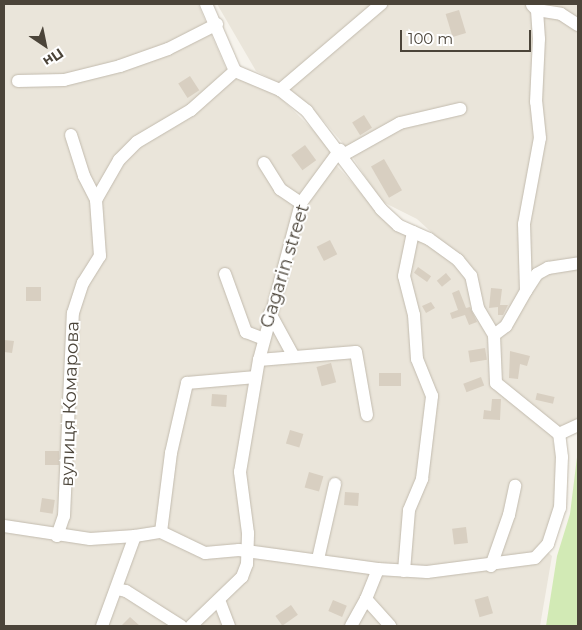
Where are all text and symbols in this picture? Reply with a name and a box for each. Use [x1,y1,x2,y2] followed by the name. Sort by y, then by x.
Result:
[20,20,70,70] north arrow
[402,20,533,52] scale bar
[408,29,453,48] text: 100 m
[40,44,67,71] text: Пн
[256,201,314,331] street label: Gagarin street
[56,321,84,487] street label: вулиця Комарова

